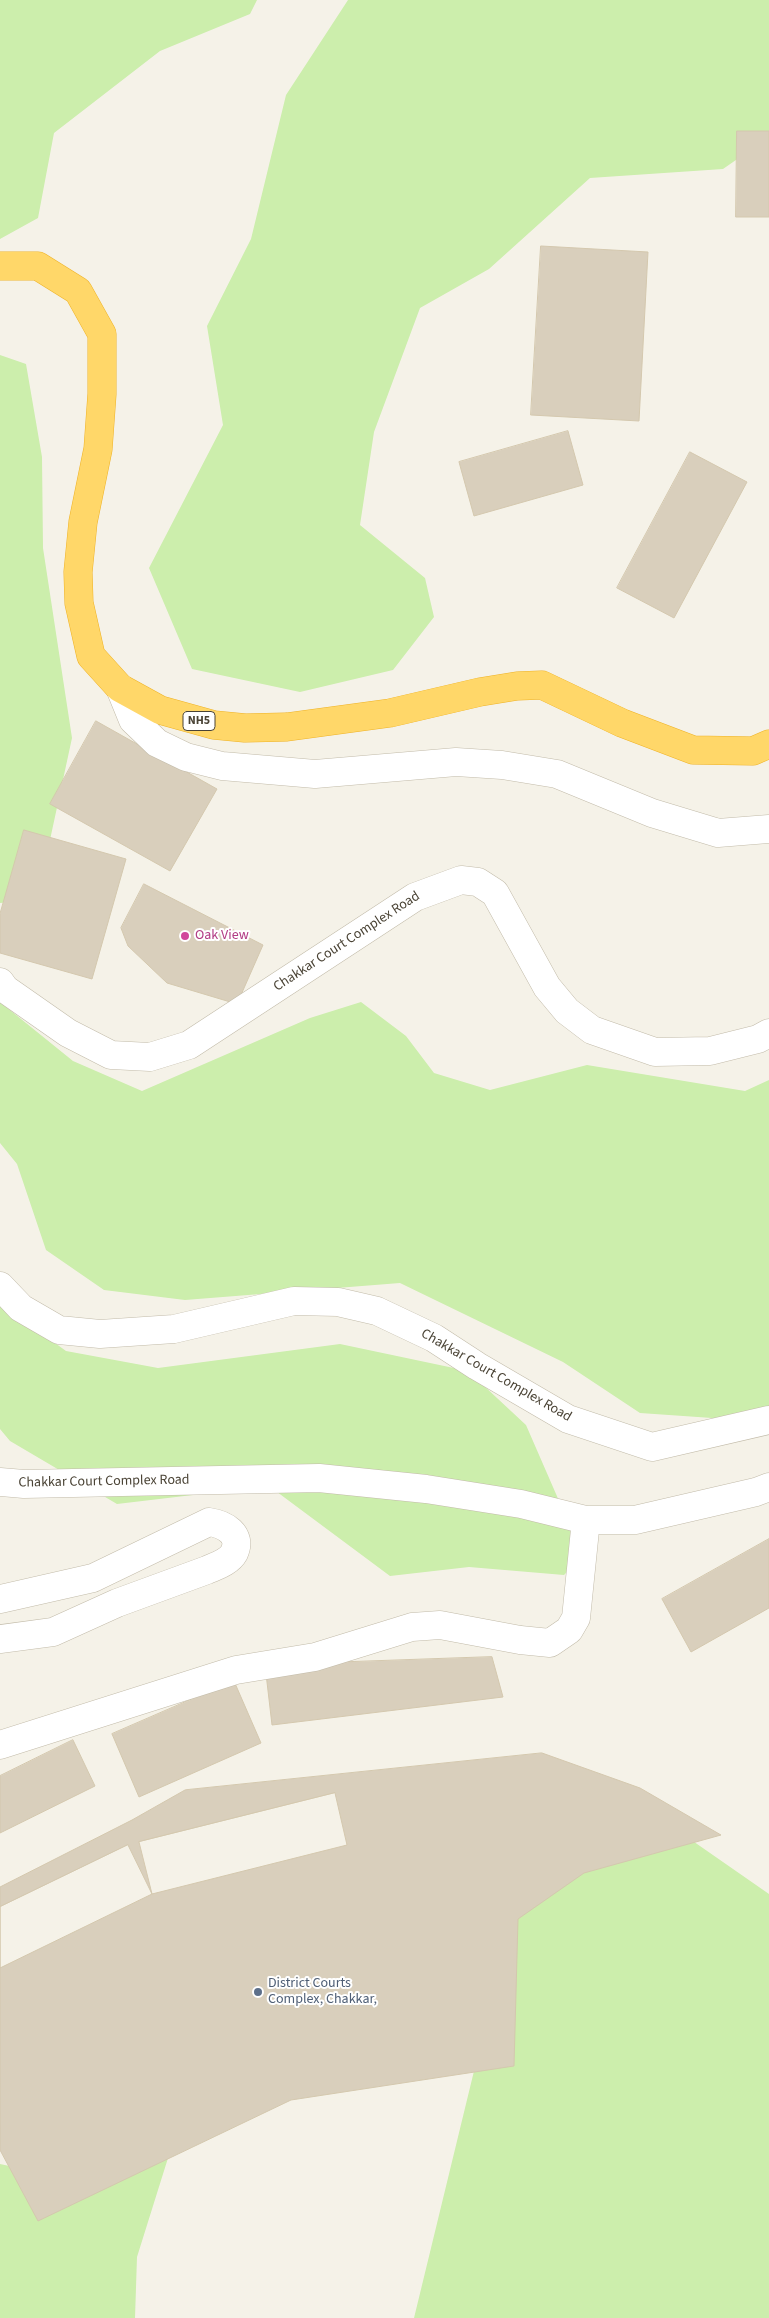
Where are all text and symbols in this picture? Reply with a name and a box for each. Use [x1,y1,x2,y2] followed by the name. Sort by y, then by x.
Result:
[183,711,215,730] road number: NH5
[271,888,423,996] street label: Chakkar Court Complex Road
[195,928,249,944] place label: Oak View
[179,930,191,942] marker: Oak View
[418,1326,574,1426] street label: Chakkar Court Complex Road
[18,1472,190,1492] street label: Chakkar Court Complex Road
[268,1976,377,2008] place label: District Courts Complex, Chakkar,
[252,1986,264,1998] marker: District Courts Complex, Chakkar,

